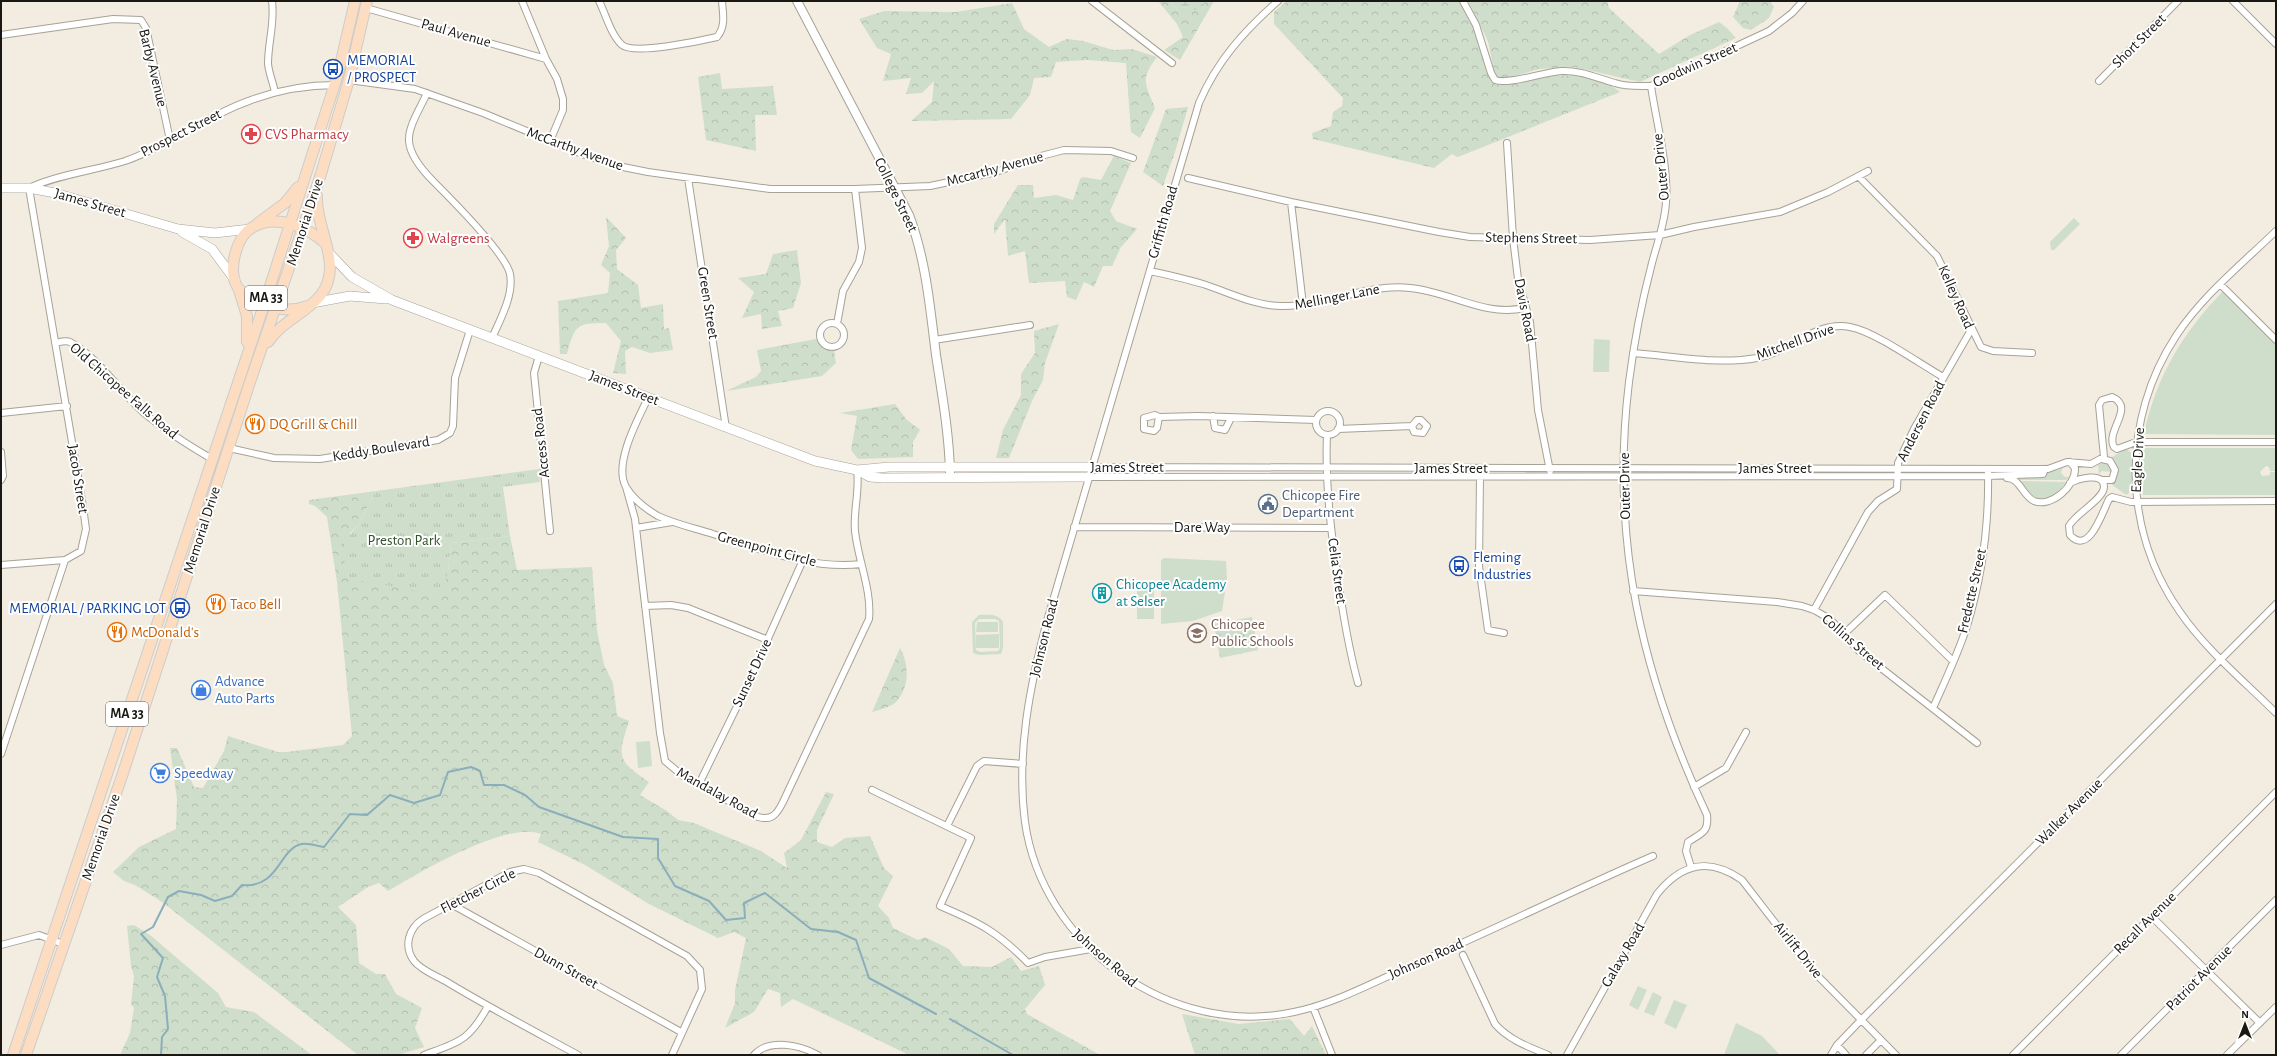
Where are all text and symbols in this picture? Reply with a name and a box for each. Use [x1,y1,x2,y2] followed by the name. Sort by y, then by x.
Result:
[2109,11,2169,71] street label: Short Street
[419,16,493,50] street label: Paul Avenue
[136,27,170,109] street label: Barby Avenue
[1651,40,1740,90] street label: Goodwin Street
[347,53,417,85] place label: MEMORIAL / PROSPECT
[322,58,344,80] bus stop icon: MEMORIAL / PROSPECT
[138,106,224,160] street label: Prospect Street
[240,123,262,145] pharmacy icon: CVS Pharmacy
[525,125,625,173] street label: McCarthy Avenue
[265,127,350,142] place label: CVS Pharmacy
[1650,133,1672,201] street label: Outer Drive
[945,149,1045,189] street label: Mccarthy Avenue
[871,155,921,235] street label: College Street
[284,177,326,267] street label: Memorial Drive
[1145,184,1181,260] street label: Griffith Road
[53,186,128,220] street label: James Street
[402,227,424,249] pharmacy icon: Walgreens
[1485,230,1577,246] street label: Stephens Street
[427,231,489,246] place label: Walgreens
[1935,263,1977,331] street label: Kelley Road
[695,266,721,340] street label: Green Street
[1512,277,1539,343] street label: Davis Road
[1293,281,1381,313] street label: Mellinger Lane
[245,286,287,310] road number: MA 33
[1754,321,1836,363] street label: Mitchell Drive
[67,340,181,442] street label: Old Chicopee Falls Road
[587,368,661,408] street label: James Street
[1894,378,1948,464] street label: Andersen Road
[530,407,552,479] street label: Access Road
[244,413,266,435] restaurant icon: DQ Grill & Chill
[269,417,357,432] place label: DQ Grill & Chill
[2129,427,2147,493] street label: Eagle Drive
[331,434,431,464] street label: Keddy Boulevard
[65,443,91,515] street label: Jacob Street
[1617,452,1633,520] street label: Outer Drive
[1090,460,1164,475] street label: James Street
[1414,461,1488,476] street label: James Street
[1738,461,1812,476] street label: James Street
[181,485,223,575] street label: Memorial Drive
[1282,488,1360,520] place label: Chicopee Fire Department
[1257,493,1279,515] public building icon: Chicopee Fire Department
[1174,520,1231,535] street label: Dare Way
[716,529,818,569] street label: Greenpoint Circle
[368,533,441,548] park label: Preston Park
[1325,537,1349,605] street label: Celia Street
[1955,547,1989,635] street label: Fredette Street
[1473,550,1531,582] place label: Fleming Industries
[1448,555,1470,577] bus stop icon: Fleming Industries
[1116,577,1227,609] place label: Chicopee Academy at Selser
[1091,582,1113,604] building icon: Chicopee Academy at Selser
[205,593,227,615] restaurant icon: Taco Bell
[169,597,191,619] bus stop icon: MEMORIAL / PARKING LOT
[230,597,281,612] place label: Taco Bell
[1027,597,1061,679] street label: Johnson Road
[9,601,167,616] place label: MEMORIAL / PARKING LOT
[1819,611,1887,673] street label: Collins Street
[1211,617,1294,649] place label: Chicopee Public Schools
[106,621,128,643] restaurant icon: McDonald's
[1186,622,1208,644] school or university icon: Chicopee Public Schools
[131,625,199,640] place label: McDonald's
[730,637,774,709] street label: Sunset Drive
[215,674,275,706] place label: Advance Auto Parts
[190,679,212,701] shop icon: Advance Auto Parts
[106,702,148,726] road number: MA 33
[149,762,171,784] supermarket icon: Speedway
[674,765,760,822] street label: Mandalay Road
[174,766,234,781] place label: Speedway
[2033,776,2105,848] street label: Walker Avenue
[79,792,123,882] street label: Memorial Drive
[438,866,518,916] street label: Fletcher Circle
[2111,889,2179,957] street label: Recall Avenue
[1771,919,1825,981] street label: Airlift Drive
[1599,920,1648,990] street label: Galaxy Road
[1070,926,1140,990] street label: Johnson Road
[1386,936,1466,982] street label: Johnson Road
[2163,942,2235,1014] street label: Patriot Avenue
[532,944,601,992] street label: Dunn Street
[2225,1004,2265,1044] north arrow
[2241,1009,2249,1020] text: N

